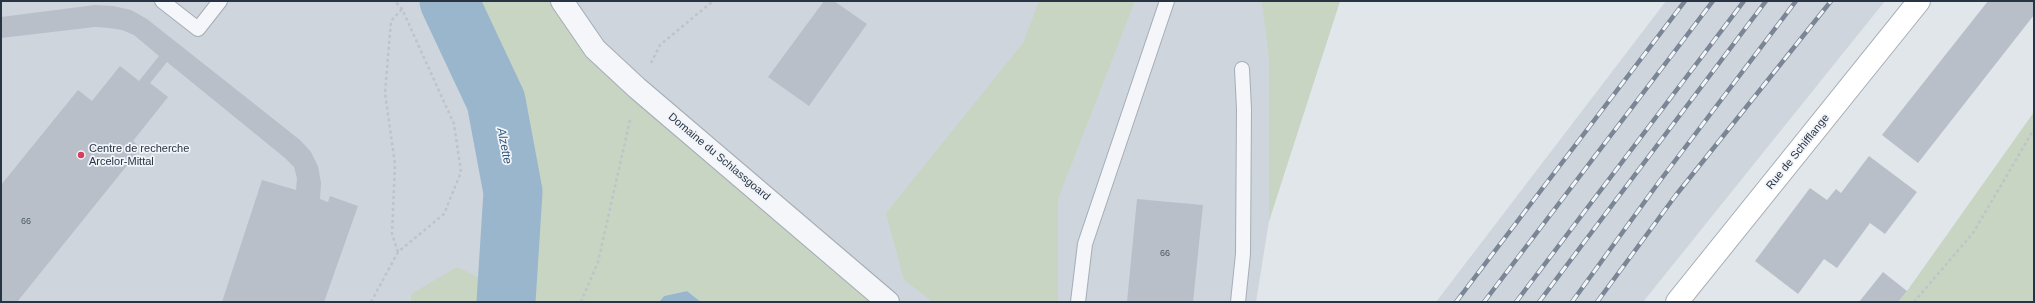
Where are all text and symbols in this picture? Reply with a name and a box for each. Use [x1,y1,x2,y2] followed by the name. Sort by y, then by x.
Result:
[665,110,773,204] street label: Domaine du Schlassgoard
[1764,112,1832,192] street label: Rue de Schifflange
[493,127,515,165] water label: Alzette
[89,142,189,168] place label: Centre de recherche Arcelor-Mittal
[76,150,86,160] marker: Centre de recherche Arcelor-Mittal
[21,217,31,227] house number: 66
[1160,249,1170,259] house number: 66

